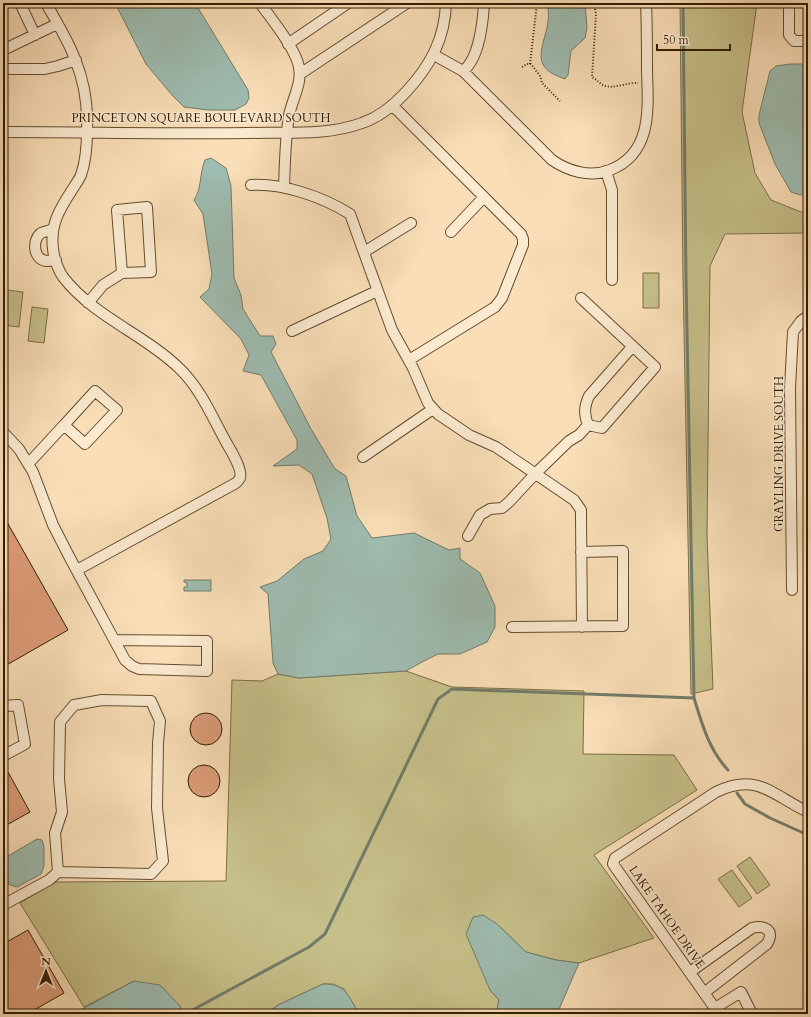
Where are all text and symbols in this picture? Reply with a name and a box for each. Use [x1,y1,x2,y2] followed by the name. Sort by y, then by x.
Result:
[657,26,730,52] scale bar
[663,32,690,48] text: 50 m
[71,110,331,126] street label: PRINCETON SQUARE BOULEVARD SOUTH
[771,376,787,532] street label: GRAYLING DRIVE SOUTH
[625,862,709,972] street label: LAKE TAHOE DRIVE
[26,951,66,991] north arrow
[41,954,51,969] text: N

